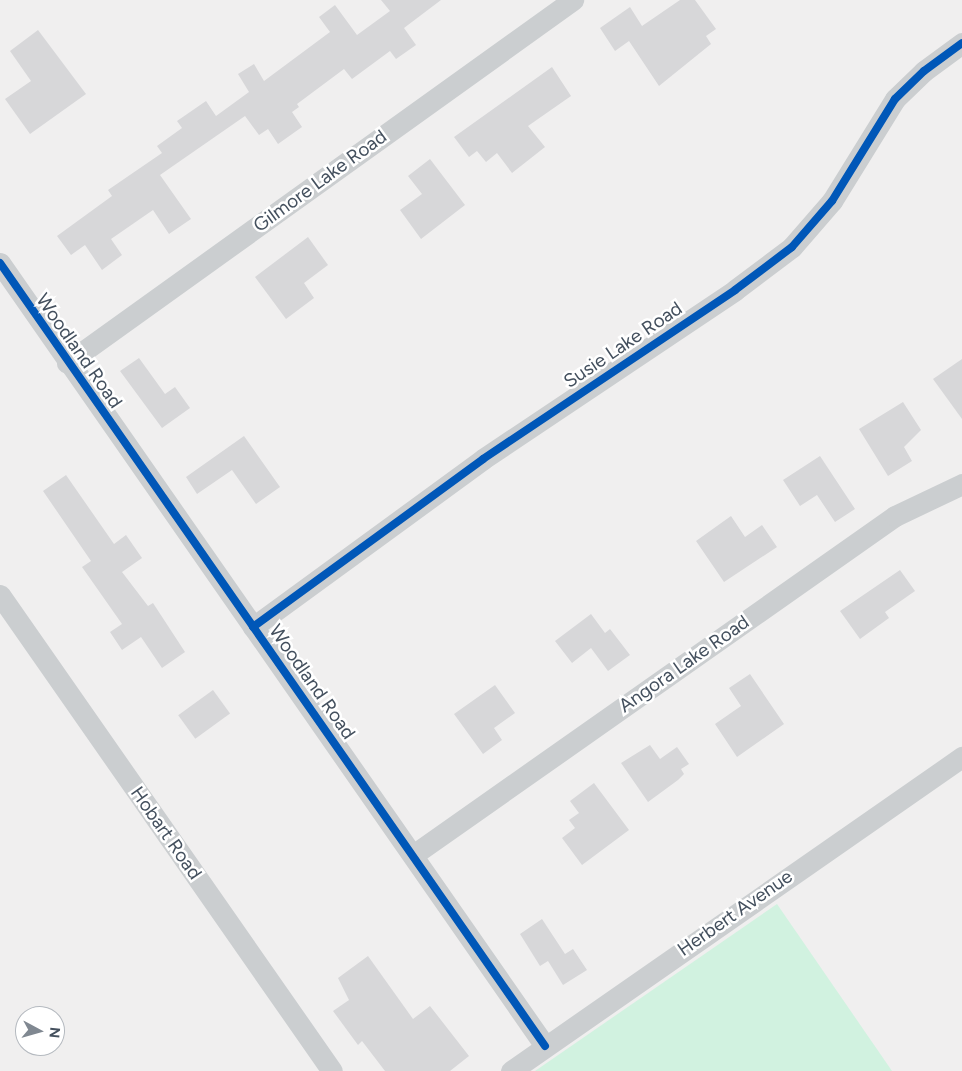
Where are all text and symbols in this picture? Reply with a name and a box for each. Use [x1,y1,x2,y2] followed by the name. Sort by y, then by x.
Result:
[249,125,391,237] street label: Gilmore Lake Road
[31,289,127,413] street label: Woodland Road
[559,297,687,393] street label: Susie Lake Road
[614,611,754,717] street label: Angora Lake Road
[264,620,360,744] street label: Woodland Road
[126,782,206,884] street label: Hobart Road
[673,865,797,961] street label: Herbert Avenue
[15,1006,65,1056] north arrow
[45,1026,63,1039] text: N

